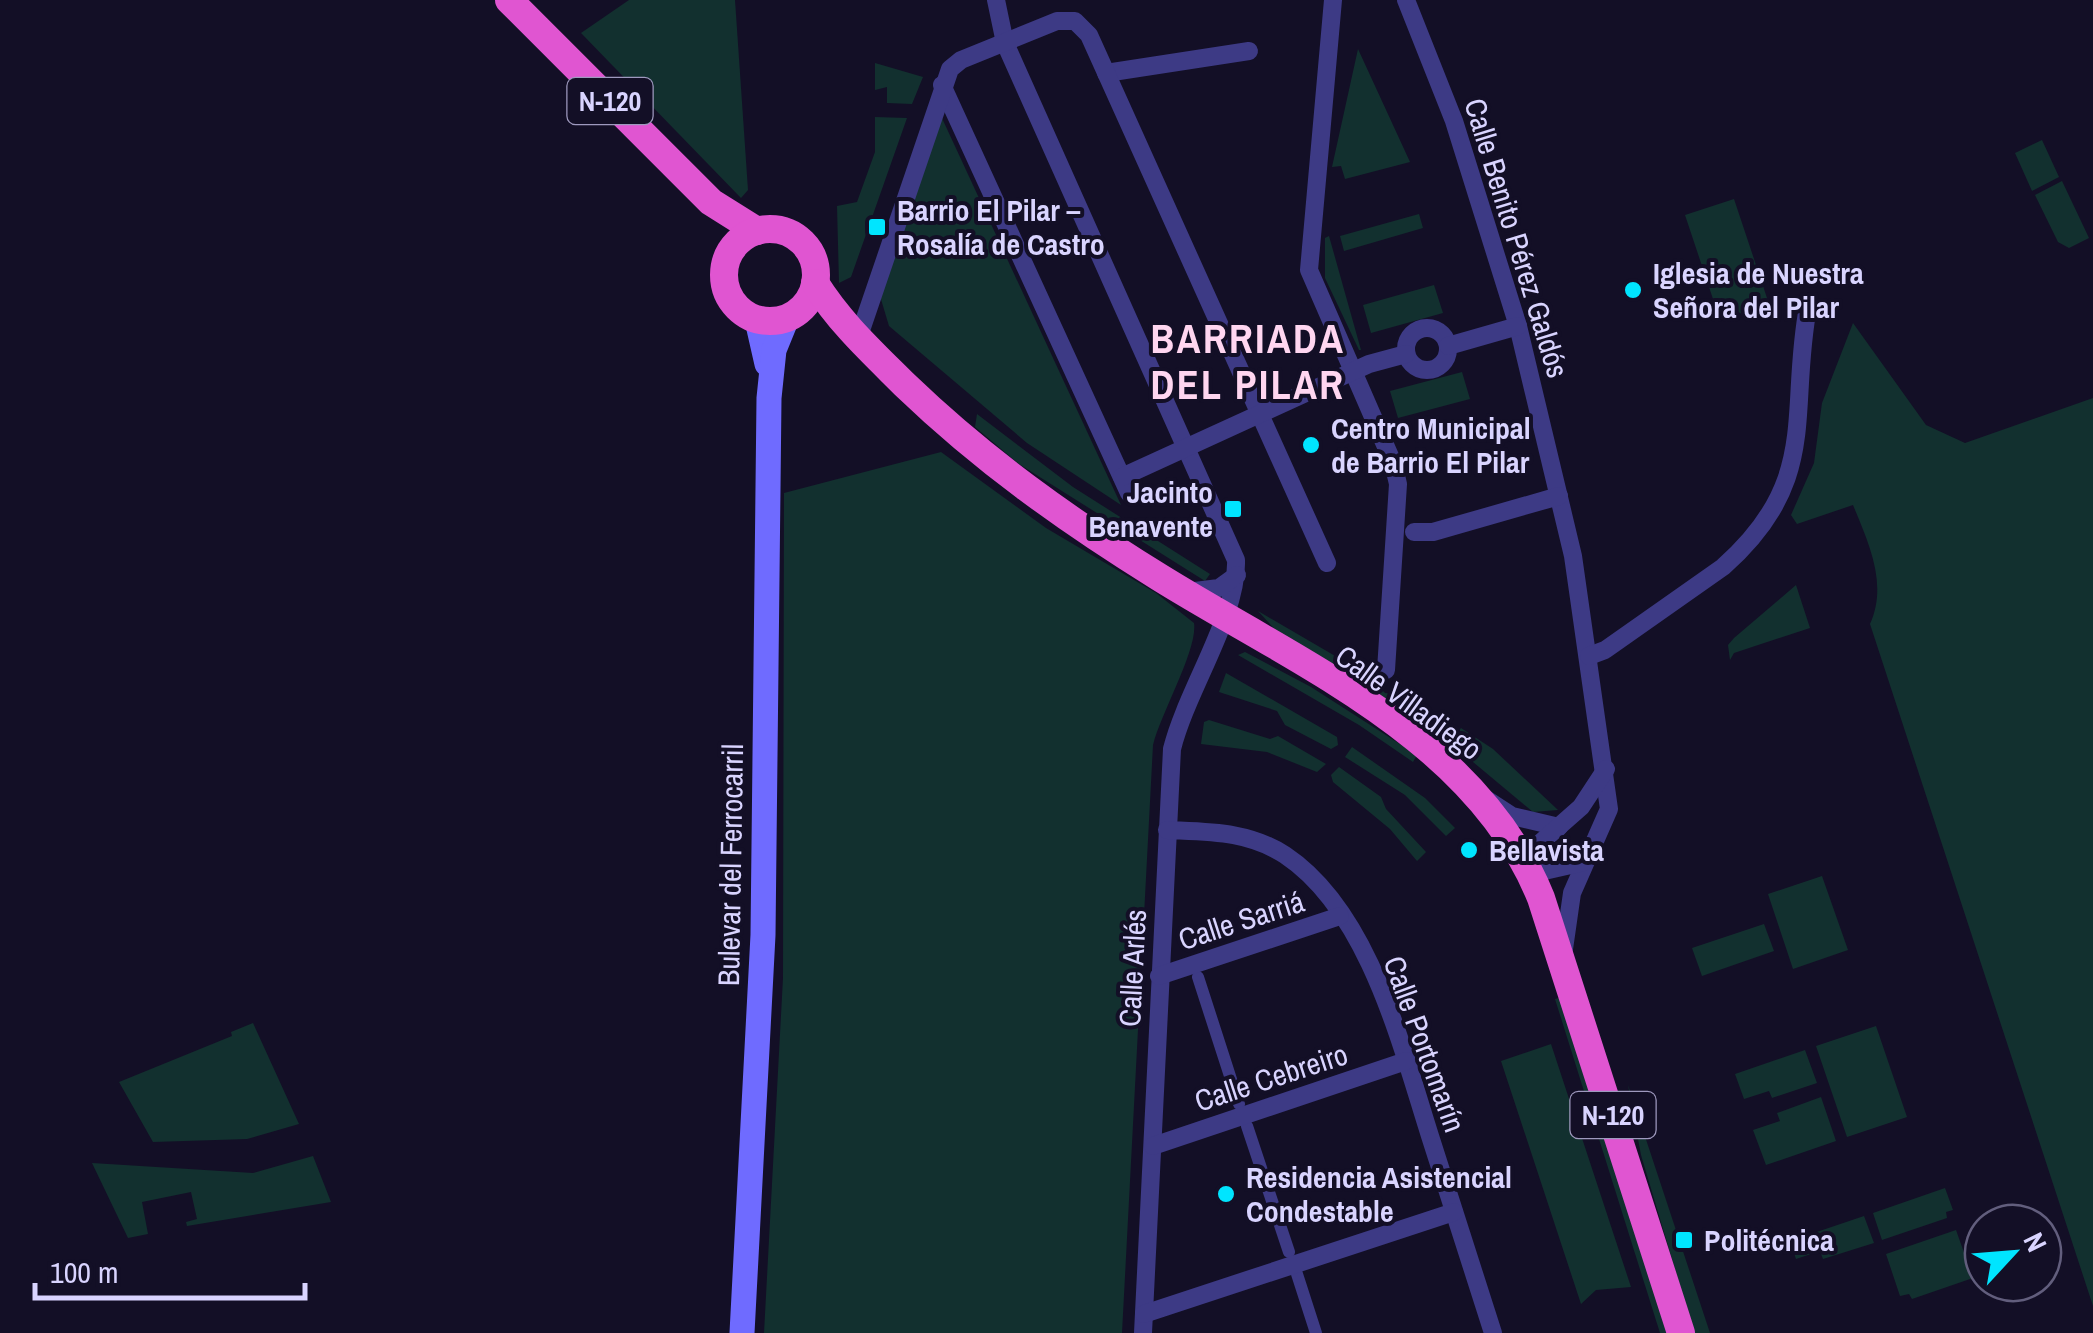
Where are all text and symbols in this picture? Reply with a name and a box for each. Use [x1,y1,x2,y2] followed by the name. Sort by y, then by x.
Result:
[568,78,652,124] road number: N-120
[1455,94,1579,382] street label: Calle Benito Pérez Galdós
[897,190,1105,264] place label: Barrio El Pilar – Rosalía de Castro
[866,216,888,238] marker: Barrio El Pilar – Rosalía de Castro
[1653,253,1864,327] place label: Iglesia de Nuestra Señora del Pilar
[1622,279,1644,301] marker: Iglesia de Nuestra Señora del Pilar
[1150,312,1346,411] district label: BARRIADA DEL PILAR
[1331,408,1531,482] place label: Centro Municipal de Barrio El Pilar
[1300,434,1322,456] marker: Centro Municipal de Barrio El Pilar
[1089,472,1213,546] place label: Jacinto Benavente
[1222,498,1244,520] marker: Jacinto Benavente
[1328,635,1490,769] street label: Calle Villadiego
[708,744,752,986] street label: Bulevar del Ferrocarril
[1489,830,1604,870] place label: Bellavista
[1458,839,1480,861] marker: Bellavista
[1173,881,1309,959] street label: Calle Sarriá
[1109,908,1155,1028] street label: Calle Arlés
[1375,950,1475,1138] street label: Calle Portomarín
[1189,1033,1353,1121] street label: Calle Cebreiro
[1570,1092,1656,1138] road number: N-120
[1246,1157,1512,1231] place label: Residencia Asistencial Condestable
[1215,1183,1237,1205] marker: Residencia Asistencial Condestable
[1963,1203,2063,1303] north arrow
[1704,1220,1834,1260] place label: Politécnica
[2015,1226,2056,1258] text: N
[1673,1229,1695,1251] marker: Politécnica
[35,1238,305,1300] scale bar
[50,1252,118,1292] text: 100 m

